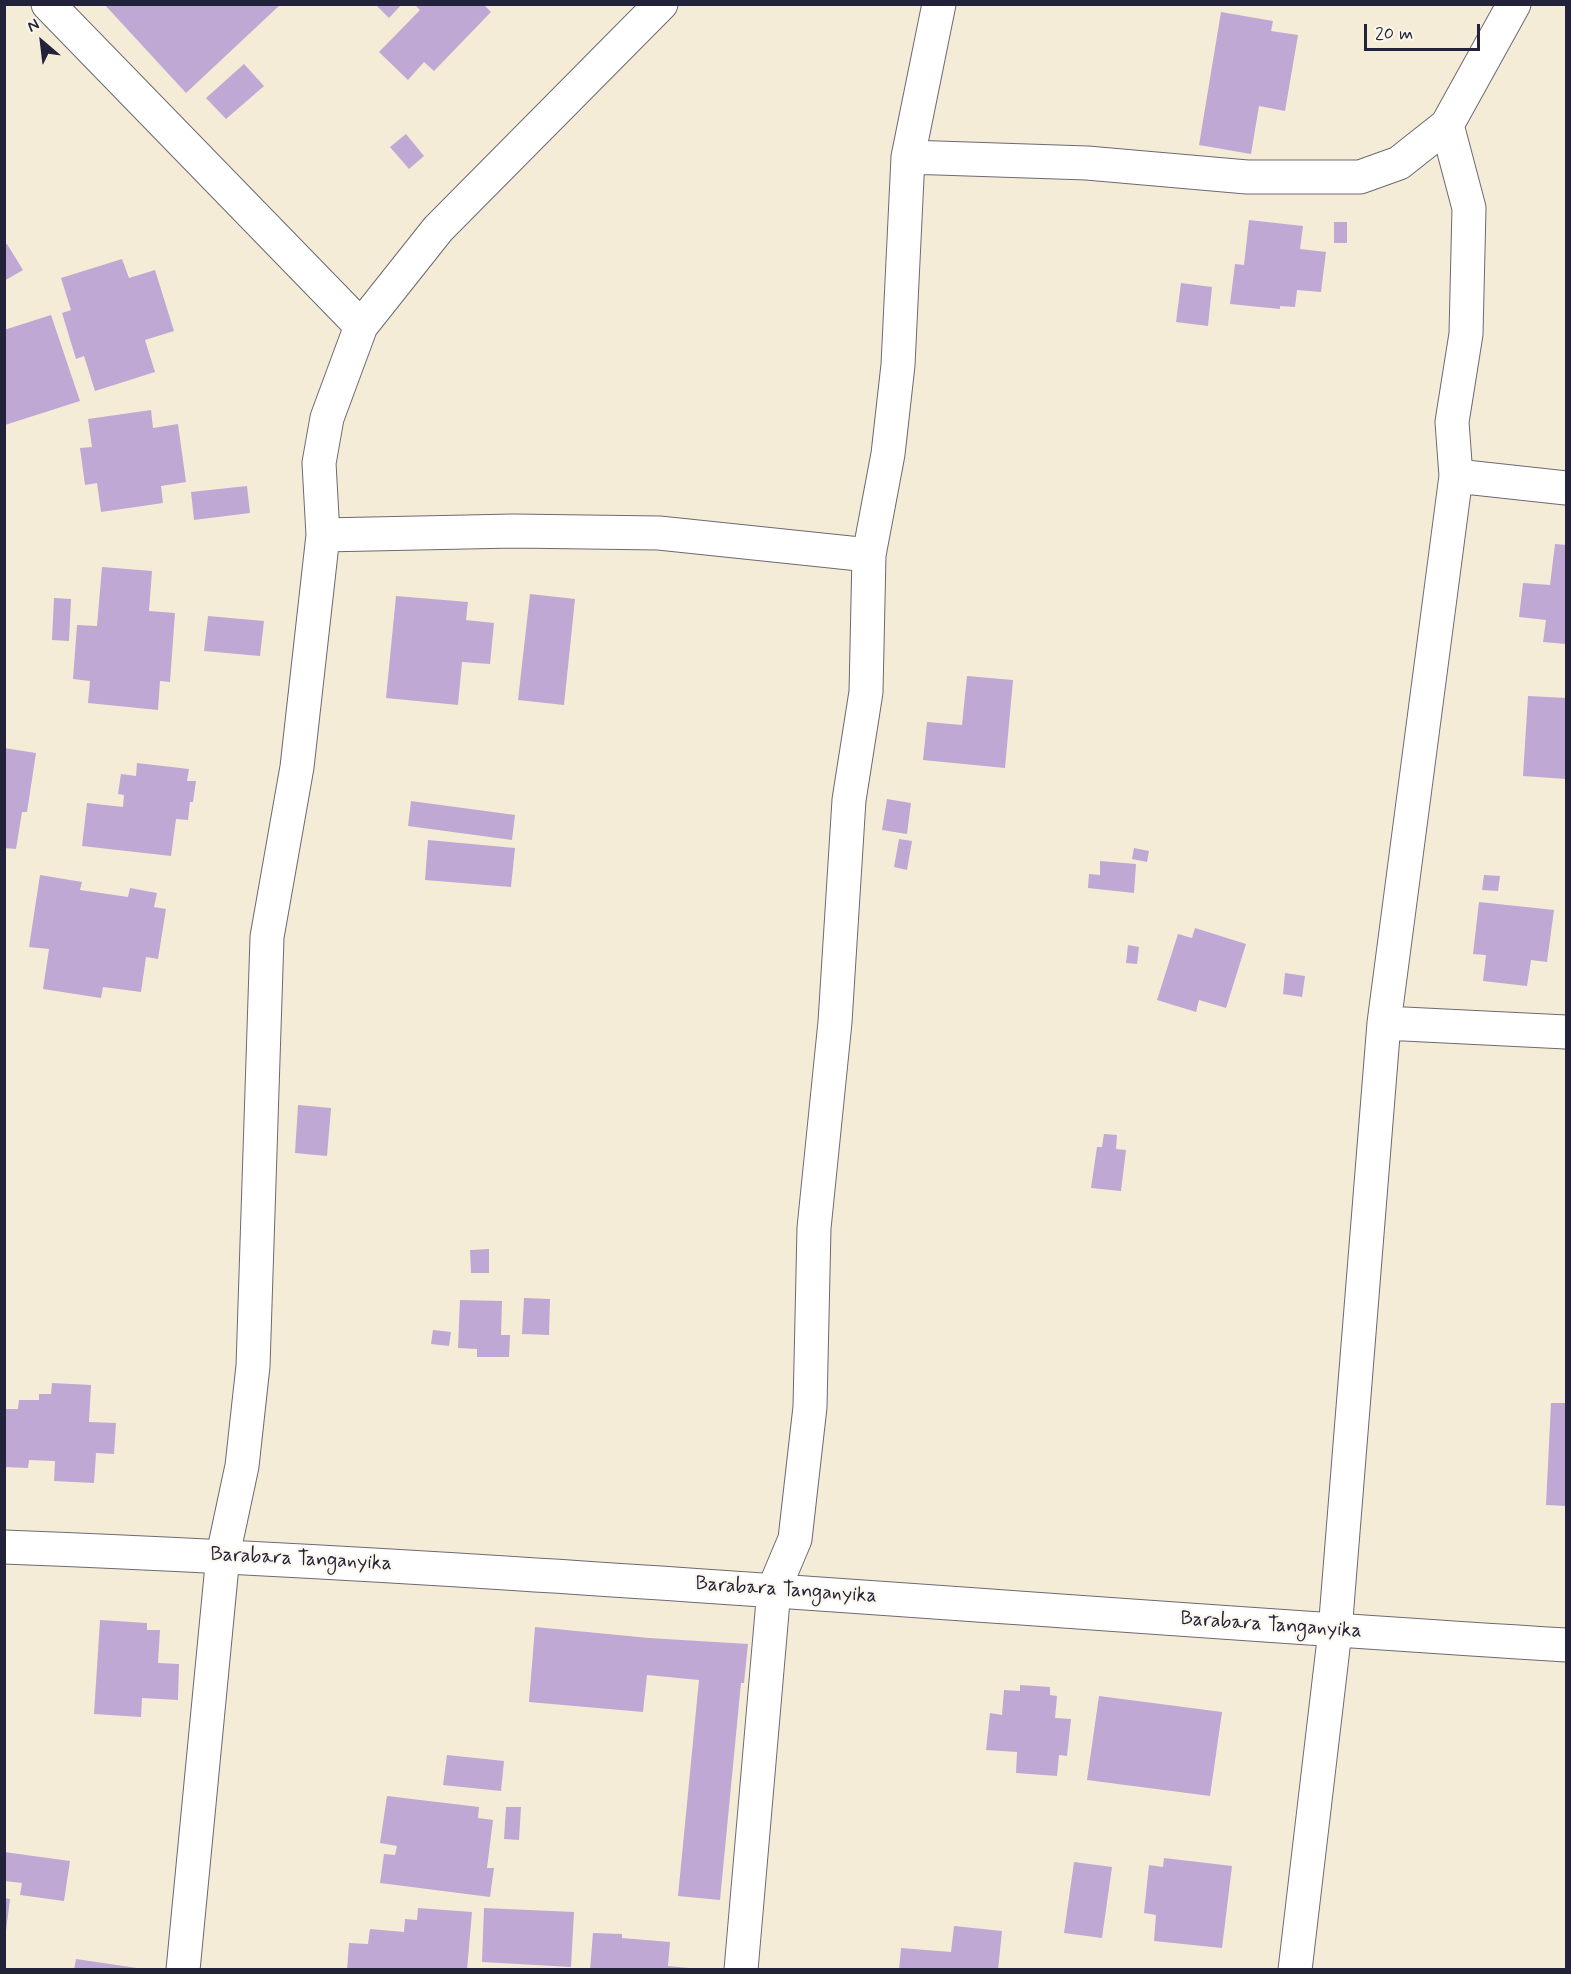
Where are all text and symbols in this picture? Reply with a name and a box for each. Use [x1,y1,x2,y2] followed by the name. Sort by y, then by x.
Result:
[12,12,72,72] north arrow
[1367,12,1482,50] scale bar
[24,14,43,37] text: N
[1375,22,1413,46] text: 20 m
[209,1543,393,1577] street label: Barabara Tanganyika
[694,1573,878,1609] street label: Barabara Tanganyika
[1179,1608,1363,1644] street label: Barabara Tanganyika

